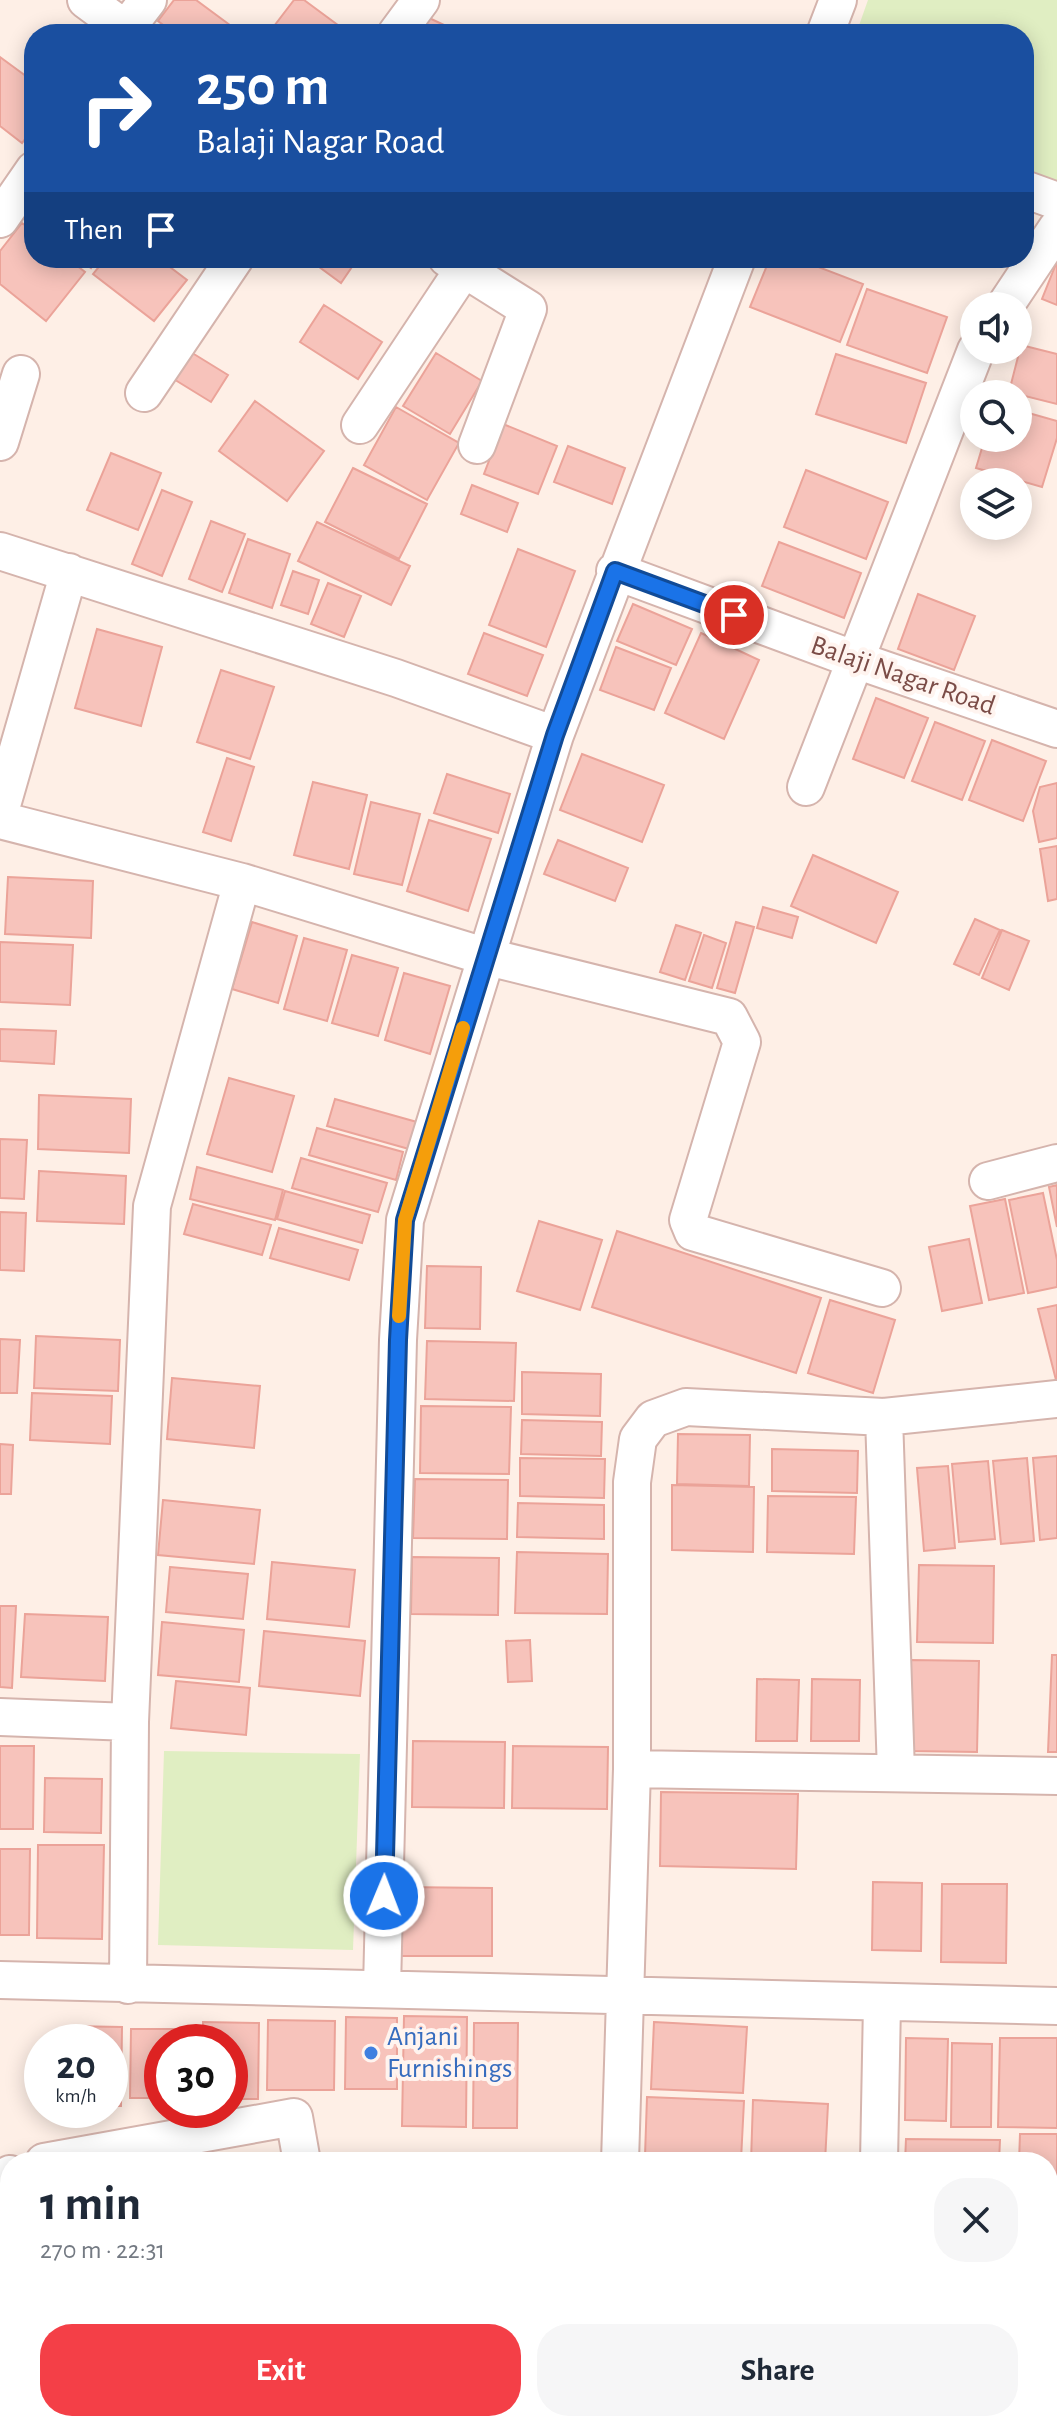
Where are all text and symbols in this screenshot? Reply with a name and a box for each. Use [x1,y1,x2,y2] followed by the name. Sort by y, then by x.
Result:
[64,56,168,160] icon: right
[196,59,329,115] text: 250 m
[196,124,445,160] text: Balaji Nagar Road
[139,208,183,252] icon: arrive
[64,215,123,245] text: Then
[960,292,1032,540] map controls
[960,292,1032,364] button: sound
[960,380,1032,452] button: search
[960,468,1032,540] button: layers
[700,581,768,649] pin
[712,593,756,637] icon: arrive
[807,631,999,721] street label: Balaji Nagar Road
[342,1854,426,1938] position arrow
[387,2023,512,2083] place label: Anjani Furnishings
[144,2024,248,2128] speed limit sign: 30
[362,2044,380,2062] marker: Anjani Furnishings
[56,2046,96,2086] text: 20
[55,2086,97,2106] text: km/h
[934,2178,1018,2262] button: close
[40,2181,141,2229] text: 1 min
[40,2237,165,2263] text: 270 m · 22:31
[40,2324,521,2416] button: Exit
[537,2324,1018,2416] button: Share

